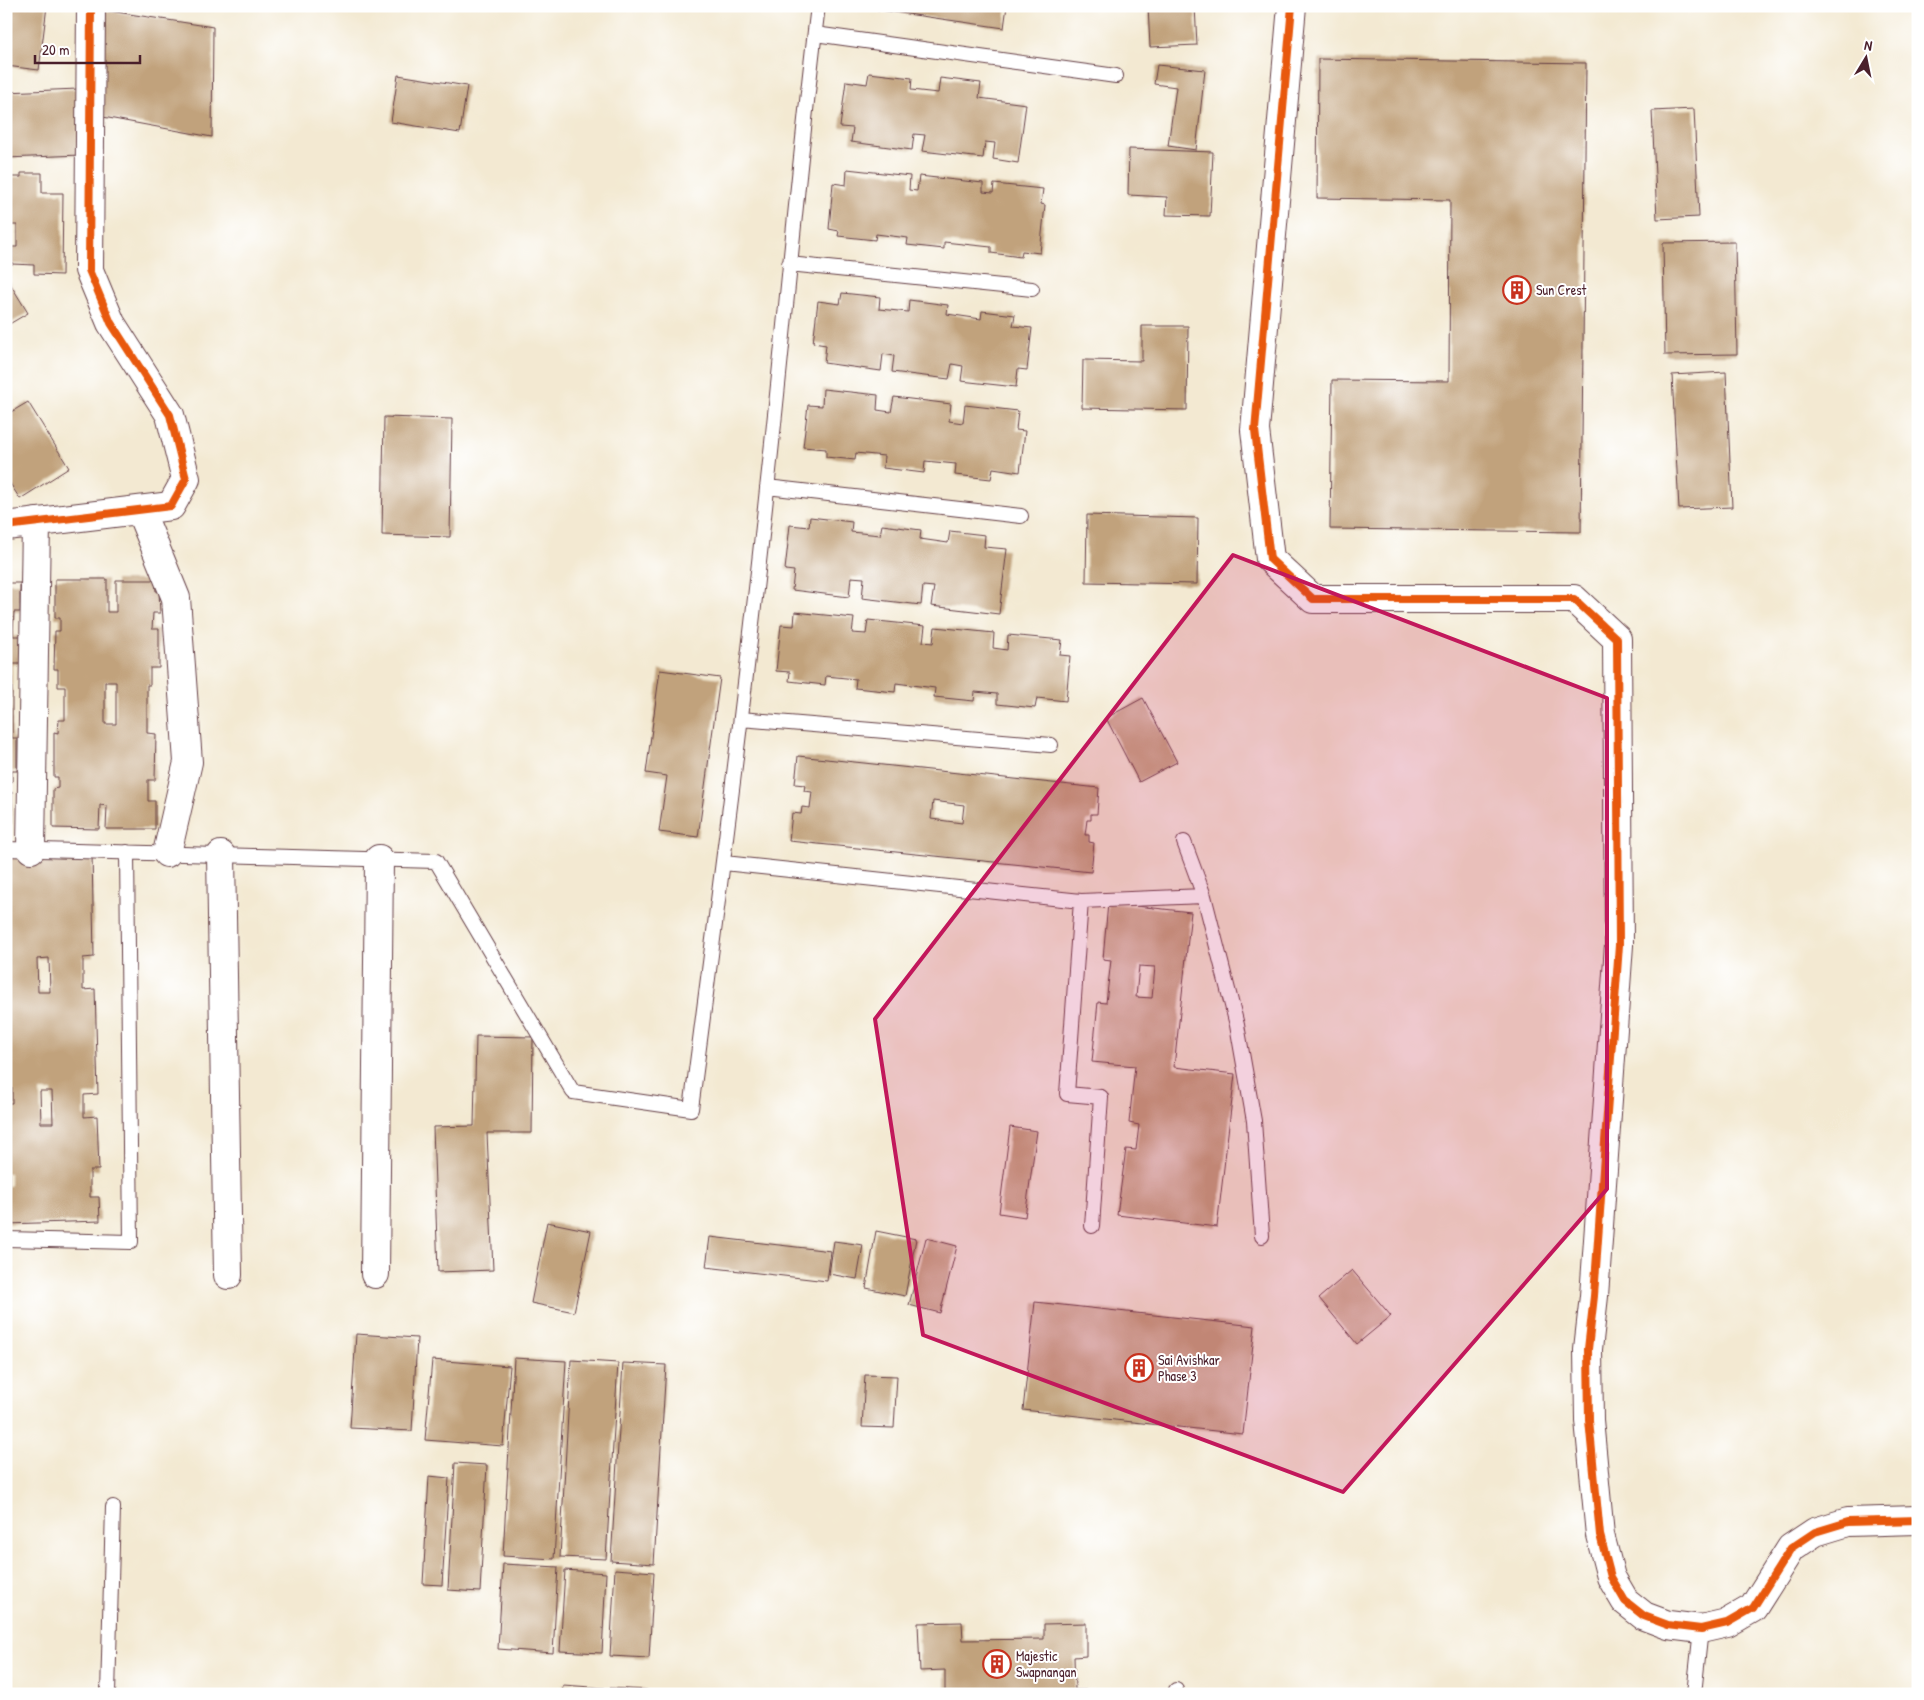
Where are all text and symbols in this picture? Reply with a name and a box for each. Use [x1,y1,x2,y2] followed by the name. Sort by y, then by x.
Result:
[35,32,140,64] scale bar
[1842,32,1892,82] north arrow
[1863,35,1874,55] text: N
[42,39,69,60] text: 20 m
[1502,275,1532,305] building icon: Sun Crest
[1536,280,1587,299] place label: Sun Crest
[1158,1350,1220,1385] place label: Sai Avishkar Phase 3
[1124,1353,1154,1383] building icon: Sai Avishkar Phase 3
[1016,1646,1077,1682] place label: Majestic Swapnangan
[982,1649,1012,1679] building icon: Majestic Swapnangan

